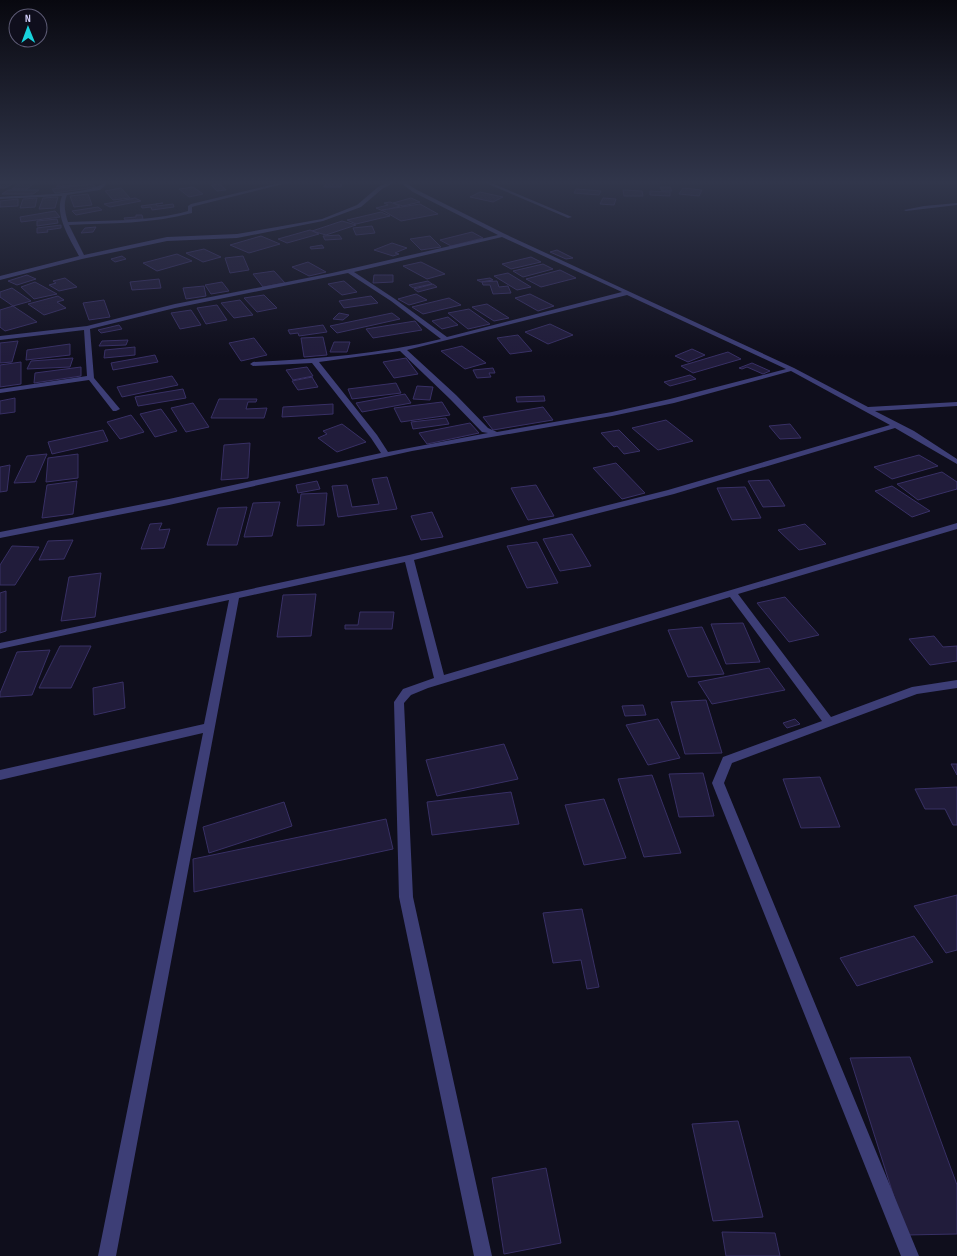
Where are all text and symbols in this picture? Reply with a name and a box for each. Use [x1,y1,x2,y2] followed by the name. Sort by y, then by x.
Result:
[8,8,48,48] north arrow
[25,12,31,25] text: N

